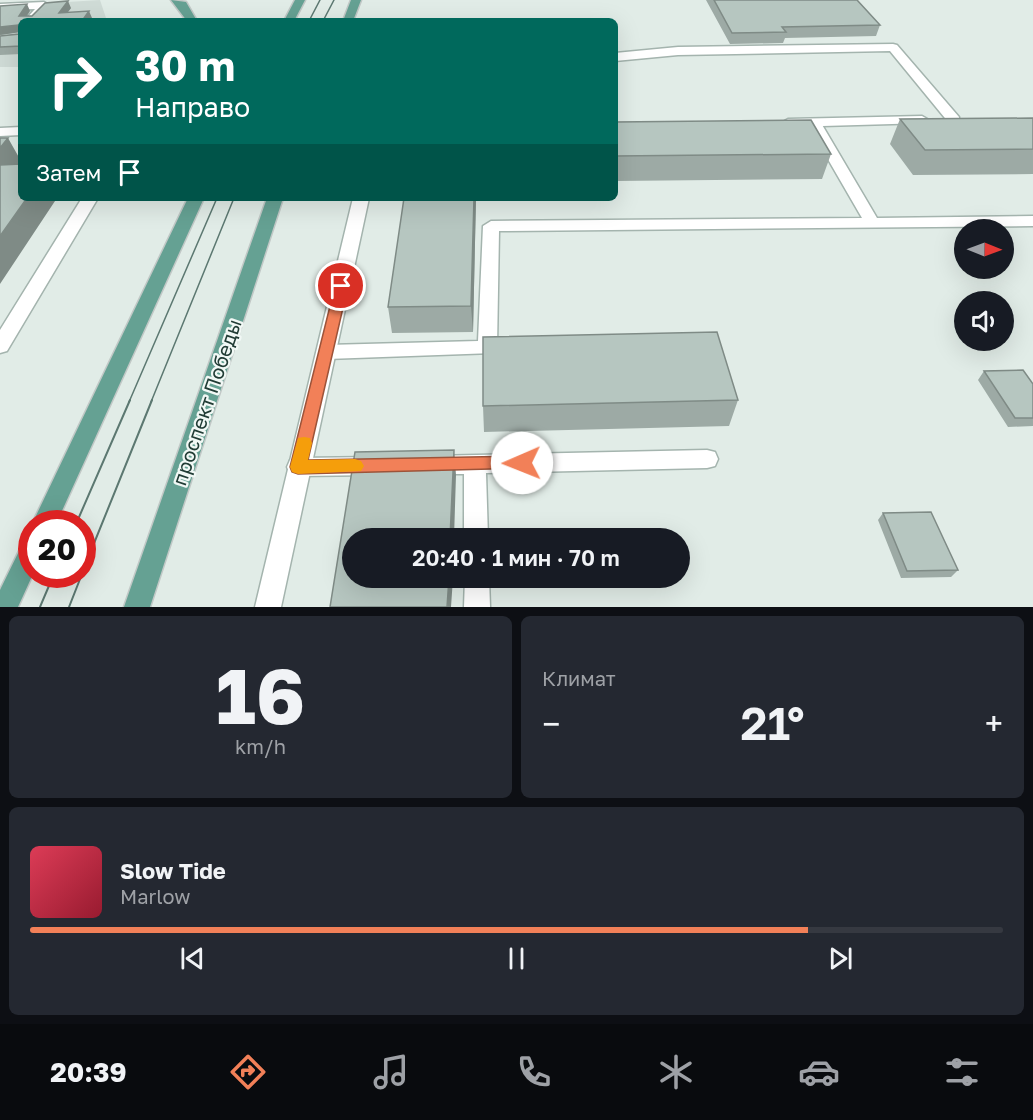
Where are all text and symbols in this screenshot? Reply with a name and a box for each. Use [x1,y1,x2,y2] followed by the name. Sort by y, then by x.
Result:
[135,40,235,90] text: 30 m
[36,42,114,120] icon: right
[135,91,250,123] text: Направо
[113,156,146,189] icon: arrive
[36,159,101,186] text: Затем
[954,219,1014,279] north arrow
[954,219,1014,351] map controls
[315,260,366,311] pin
[324,269,357,302] icon: arrive
[954,291,1014,351] button: sound
[166,316,246,488] street label: проспект Победы
[490,431,554,495] position arrow
[18,510,96,588] speed limit sign: 20
[412,544,620,571] text: 20:40 · 1 мин · 70 m
[216,648,305,741] text: 16
[542,666,616,690] text: Климат
[741,696,804,750] text: 21°
[542,704,560,743] text: −
[985,704,1003,743] text: +
[235,734,286,758] text: km/h
[120,857,226,884] text: Slow Tide
[120,884,191,908] text: Marlow
[176,942,209,975] icon: previous
[500,942,533,975] icon: pause
[824,942,857,975] icon: next
[227,1051,269,1093] icon: directions
[370,1051,412,1093] icon: music
[513,1051,555,1093] icon: phone
[655,1051,697,1093] icon: climate
[798,1051,840,1093] icon: car
[941,1051,983,1093] icon: filters
[50,1056,127,1088] text: 20:39

